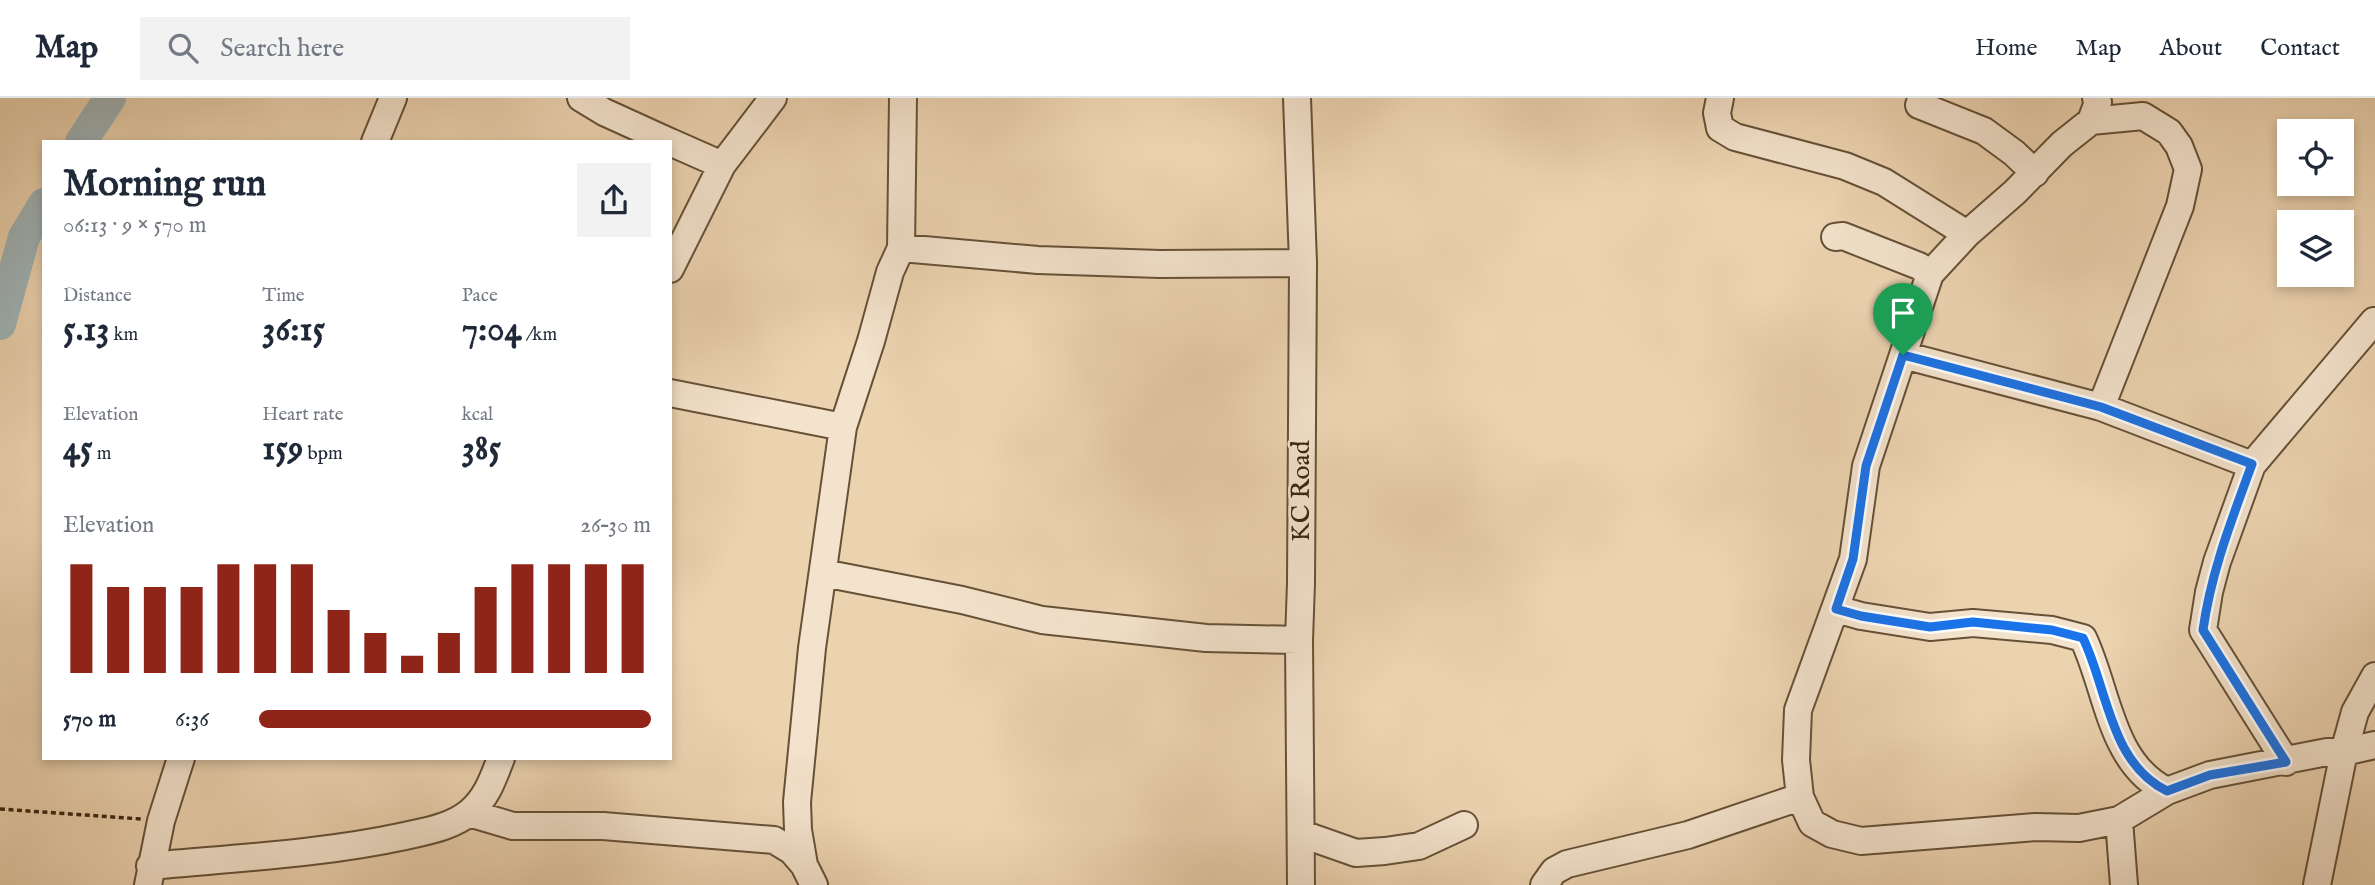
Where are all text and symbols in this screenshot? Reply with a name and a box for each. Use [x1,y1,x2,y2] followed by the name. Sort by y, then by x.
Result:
[140,17,630,80] search box
[35,27,98,69] text: Map
[164,29,202,67] icon: search
[220,32,344,65] text: Search here
[1975,33,2038,64] text: Home
[2076,33,2122,64] text: Map
[2160,33,2222,64] text: About
[2260,33,2340,64] text: Contact
[2277,119,2354,287] map controls
[2277,119,2354,196] button: locate
[63,161,266,209] text: Morning run
[577,163,651,237] button: share
[2277,210,2354,287] button: layers
[63,211,207,240] text: 06:13 · 9 × 570 m
[1873,283,1933,355] pin
[63,284,132,308] text: Distance
[262,284,305,308] text: Time
[462,284,498,308] text: Pace
[1884,294,1922,332] icon: arrive
[63,308,109,353] text: 5.13
[262,308,325,353] text: 36:15
[462,308,522,353] text: 7:04
[109,323,138,347] text: km
[522,323,557,347] text: /km
[63,403,138,427] text: Elevation
[262,403,343,427] text: Heart rate
[462,403,493,427] text: kcal
[63,427,93,472] text: 45
[262,427,303,472] text: 159
[462,427,501,472] text: 385
[1285,440,1318,542] street label: KC Road
[93,442,112,466] text: m
[303,442,343,466] text: bpm
[63,511,154,540] text: Elevation
[580,511,651,540] text: 26–30 m
[63,705,116,734] text: 570 m
[175,705,209,734] text: 6:36

